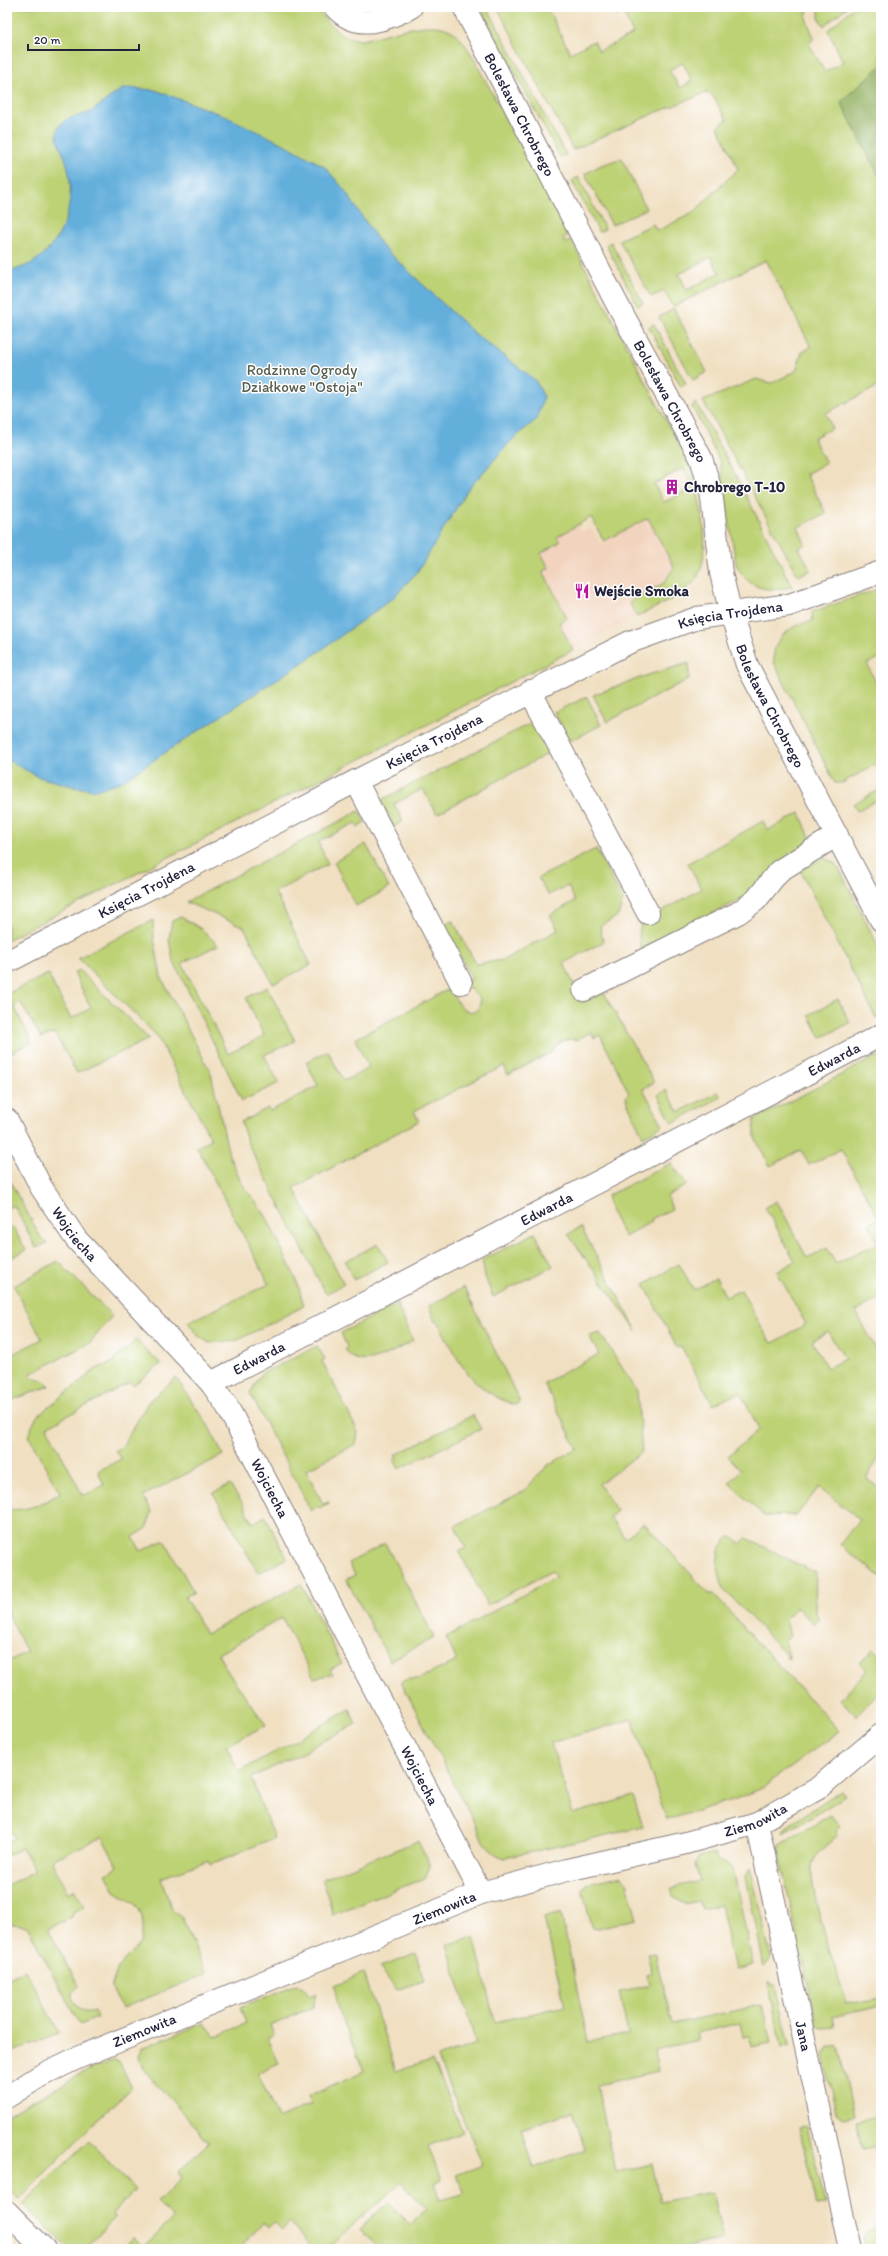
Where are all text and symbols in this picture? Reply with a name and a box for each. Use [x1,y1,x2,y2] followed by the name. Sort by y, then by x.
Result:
[28,26,139,52] scale bar
[34,33,61,47] text: 20 m
[480,50,559,179] street label: Bolesława Chrobrego
[630,337,711,466] street label: Bolesława Chrobrego
[241,361,363,396] park label: Rodzinne Ogrody Działkowe "Ostoja"
[663,478,681,496] building icon: Chrobrego T-10
[684,478,785,497] place label: Chrobrego T-10
[573,582,591,600] restaurant icon: Wejście Smoka
[594,582,690,601] place label: Wejście Smoka
[675,597,784,633] street label: Księcia Trojdena
[732,642,808,771] street label: Bolesława Chrobrego
[383,709,486,773] street label: Księcia Trojdena
[95,857,198,922] street label: Księcia Trojdena
[805,1038,864,1080] street label: Edwarda
[517,1188,576,1230] street label: Edwarda
[48,1203,101,1265] street label: Wojciecha
[230,1337,289,1379] street label: Edwarda
[247,1455,293,1521] street label: Wojciecha
[397,1743,443,1808] street label: Wojciecha
[722,1799,791,1841] street label: Ziemowita
[410,1887,479,1929] street label: Ziemowita
[110,2009,179,2051] street label: Ziemowita
[791,2019,816,2054] street label: Jana

